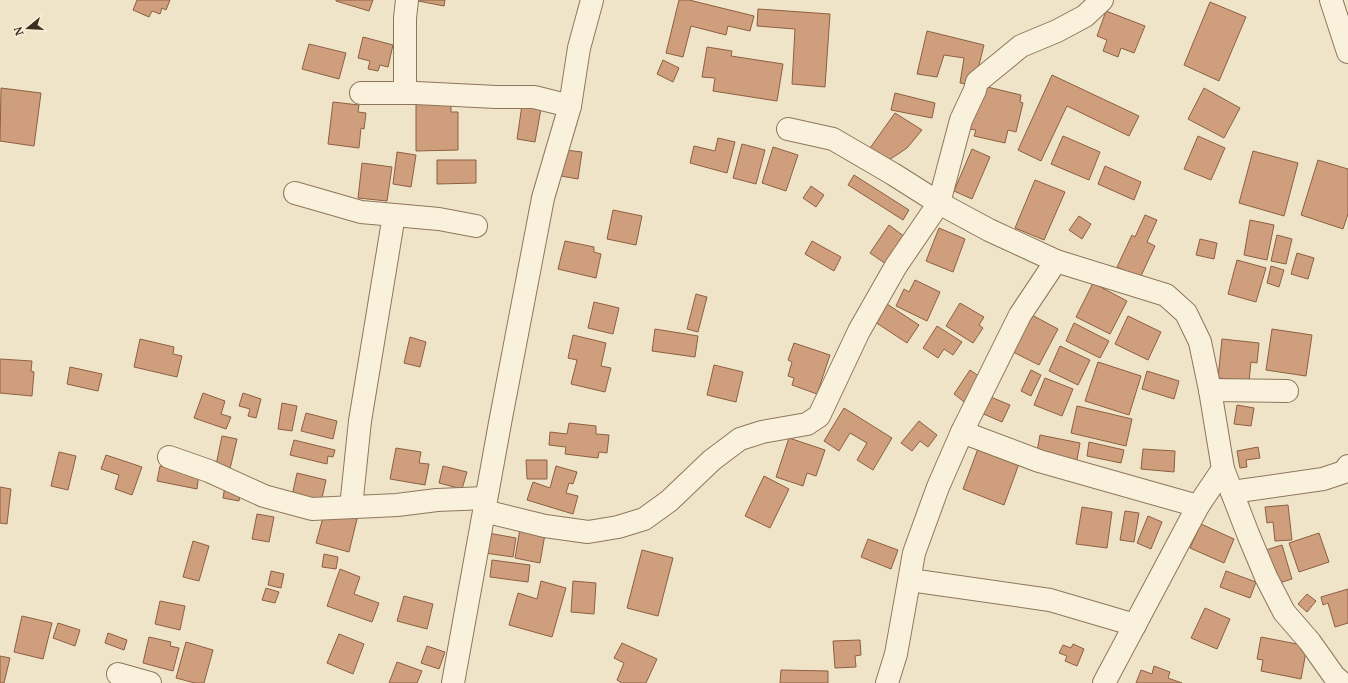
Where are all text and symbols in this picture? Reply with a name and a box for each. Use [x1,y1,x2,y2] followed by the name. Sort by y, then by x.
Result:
[8,8,48,48] north arrow
[9,24,26,38] text: N

